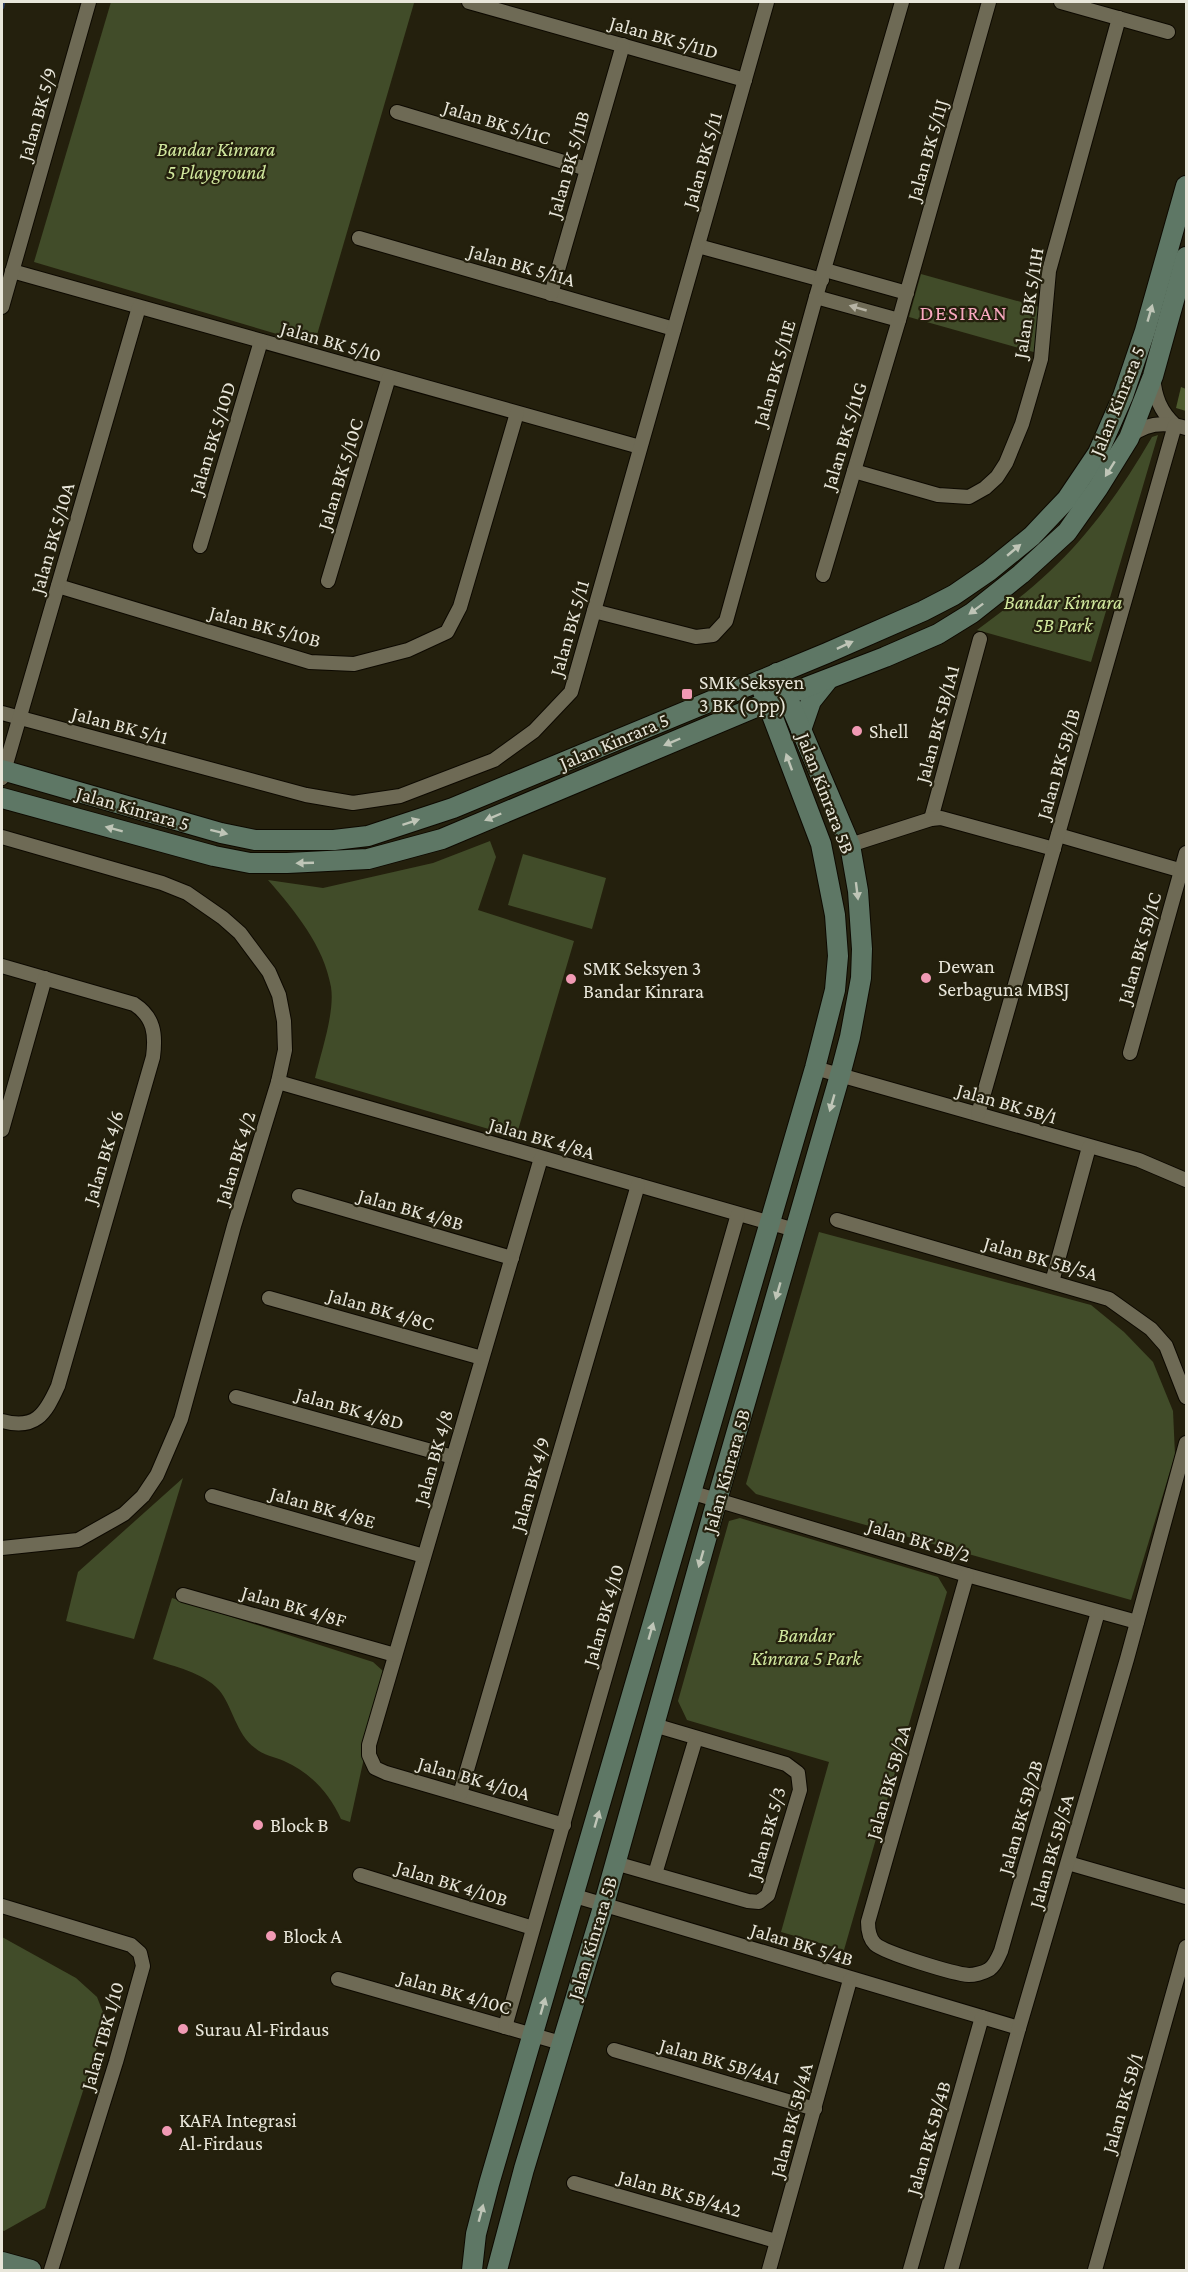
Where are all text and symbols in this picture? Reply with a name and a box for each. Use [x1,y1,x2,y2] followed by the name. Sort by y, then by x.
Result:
[605,10,721,64] street label: Jalan BK 5/11D
[13,65,62,165] street label: Jalan BK 5/9
[439,95,553,150] street label: Jalan BK 5/11C
[901,97,953,206] street label: Jalan BK 5/11J
[542,108,595,222] street label: Jalan BK 5/11B
[677,109,727,213] street label: Jalan BK 5/11
[157,138,275,184] park label: Bandar Kinrara 5 Playground
[464,239,579,292] street label: Jalan BK 5/11A
[1008,246,1049,362] street label: Jalan BK 5/11H
[920,301,1008,325] district label: DESIRAN
[849,303,867,312] one-way arrow
[1146,304,1155,322] one-way arrow
[276,316,384,367] street label: Jalan BK 5/10
[748,317,801,431] street label: Jalan BK 5/11E
[1084,343,1150,461] street label: Jalan Kinrara 5
[184,379,241,499] street label: Jalan BK 5/10D
[817,379,872,495] street label: Jalan BK 5/11G
[312,415,368,535] street label: Jalan BK 5/10C
[1104,461,1115,477] one-way arrow
[25,479,80,598] street label: Jalan BK 5/10A
[1006,544,1022,557] one-way arrow
[544,577,594,681] street label: Jalan BK 5/11
[1004,591,1122,636] park label: Bandar Kinrara 5B Park
[205,600,323,652] street label: Jalan BK 5/10B
[969,603,984,615] one-way arrow
[837,640,855,650] one-way arrow
[910,663,964,788] street label: Jalan BK 5B/1A1
[699,671,804,717] place label: SMK Seksyen 3 BK (Opp)
[680,687,694,701] marker: SMK Seksyen 3 BK (Opp)
[67,701,171,749] street label: Jalan BK 5/11
[1031,706,1085,824] street label: Jalan BK 5B/1B
[554,708,672,776] street label: Jalan Kinrara 5
[869,720,908,742] place label: Shell
[850,724,864,738] marker: Shell
[791,728,859,857] street label: Jalan Kinrara 5B
[663,737,681,747] one-way arrow
[784,753,794,771] one-way arrow
[72,781,192,836] street label: Jalan Kinrara 5
[483,812,501,822] one-way arrow
[402,817,420,826] one-way arrow
[105,823,123,833] one-way arrow
[210,828,228,838] one-way arrow
[295,858,314,868] one-way arrow
[852,882,862,901] one-way arrow
[1112,889,1166,1009] street label: Jalan BK 5B/1C
[938,955,1070,1001] place label: Dewan Serbaguna MBSJ
[583,957,704,1002] place label: SMK Seksyen 3 Bandar Kinrara
[919,971,933,985] marker: Dewan Serbaguna MBSJ
[564,972,578,986] marker: SMK Seksyen 3 Bandar Kinrara
[952,1078,1060,1129] street label: Jalan BK 5B/1
[827,1095,836,1113] one-way arrow
[78,1108,129,1209] street label: Jalan BK 4/6
[210,1109,261,1210] street label: Jalan BK 4/2
[484,1112,598,1165] street label: Jalan BK 4/8A
[354,1183,466,1236] street label: Jalan BK 4/8B
[979,1231,1101,1286] street label: Jalan BK 5B/5A
[773,1282,782,1300] one-way arrow
[323,1283,437,1336] street label: Jalan BK 4/8C
[291,1382,406,1435] street label: Jalan BK 4/8D
[408,1407,458,1509] street label: Jalan BK 4/8
[697,1407,755,1538] street label: Jalan Kinrara 5B
[505,1434,555,1536] street label: Jalan BK 4/9
[266,1481,378,1534] street label: Jalan BK 4/8E
[863,1513,973,1567] street label: Jalan BK 5B/2
[695,1550,705,1568] one-way arrow
[577,1562,629,1671] street label: Jalan BK 4/10
[237,1580,349,1632] street label: Jalan BK 4/8F
[646,1622,656,1640] one-way arrow
[751,1624,862,1669] park label: Bandar Kinrara 5 Park
[861,1722,916,1844] street label: Jalan BK 5B/2A
[413,1751,533,1806] street label: Jalan BK 4/10A
[993,1757,1048,1879] street label: Jalan BK 5B/2B
[742,1784,791,1884] street label: Jalan BK 5/3
[1024,1791,1079,1913] street label: Jalan BK 5B/5A
[593,1809,602,1827] one-way arrow
[270,1814,329,1836] place label: Block B
[251,1818,265,1832] marker: Block B
[391,1855,511,1911] street label: Jalan BK 4/10B
[562,1874,622,2004] street label: Jalan Kinrara 5B
[746,1917,856,1971] street label: Jalan BK 5/4B
[283,1925,343,1947] place label: Block A
[264,1929,278,1943] marker: Block A
[394,1965,514,2020] street label: Jalan BK 4/10C
[75,1979,129,2095] street label: Jalan TBK 1/10
[539,1997,548,2015] one-way arrow
[195,2018,329,2040] place label: Surau Al-Firdaus
[176,2022,190,2036] marker: Surau Al-Firdaus
[655,2033,783,2090] street label: Jalan BK 5B/4A1
[1097,2050,1148,2158] street label: Jalan BK 5B/1
[765,2060,818,2182] street label: Jalan BK 5B/4A
[901,2079,956,2200] street label: Jalan BK 5B/4B
[179,2109,297,2154] place label: KAFA Integrasi Al-Firdaus
[160,2124,174,2138] marker: KAFA Integrasi Al-Firdaus
[614,2164,744,2222] street label: Jalan BK 5B/4A2
[477,2204,487,2222] one-way arrow

